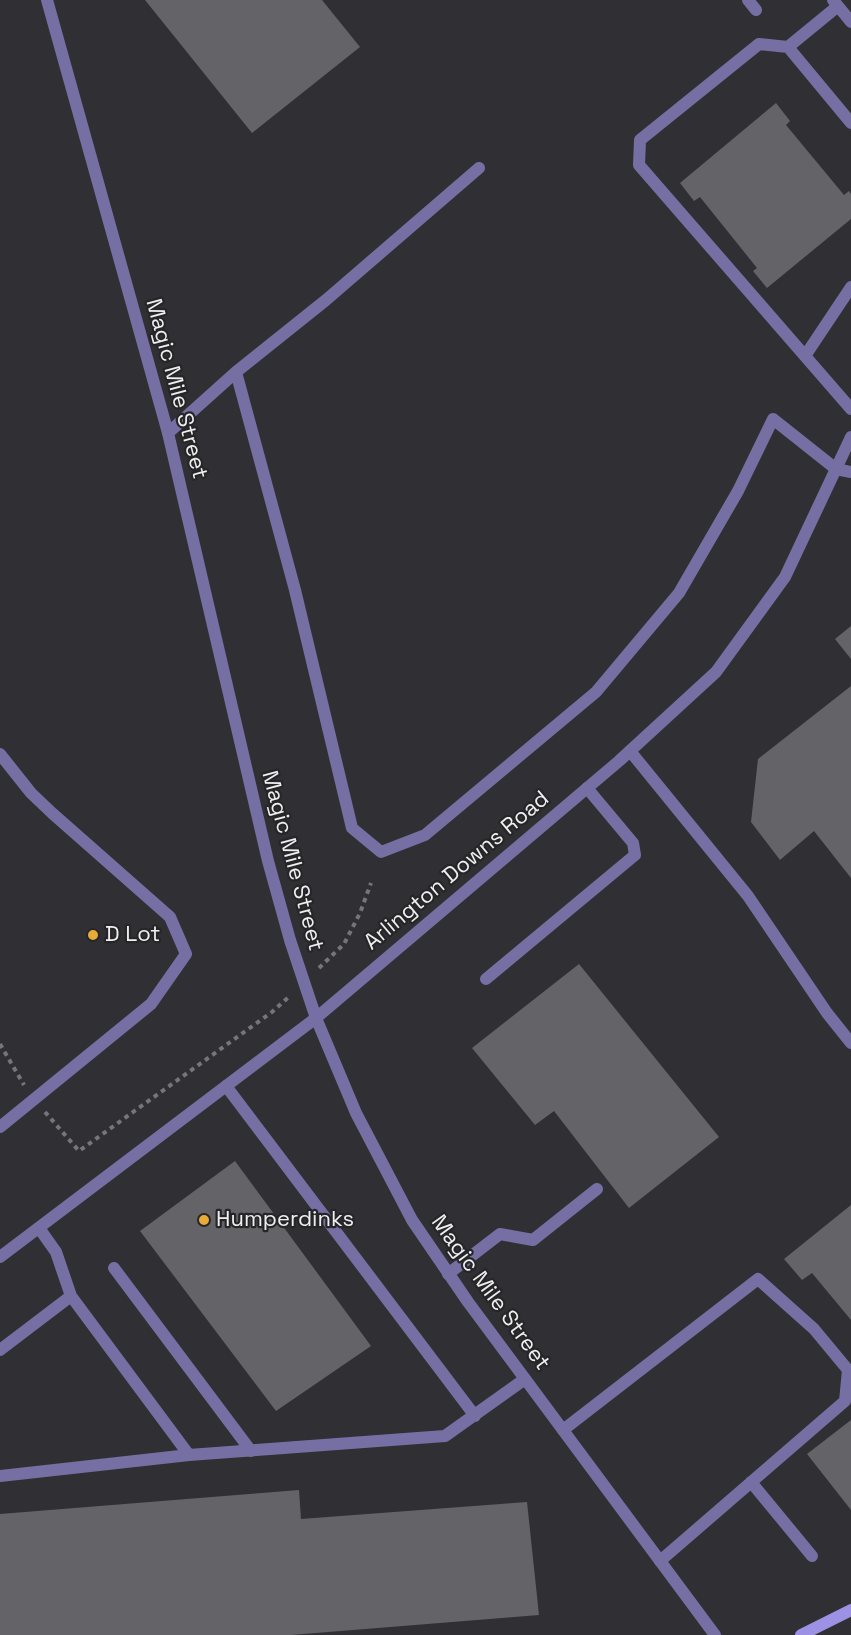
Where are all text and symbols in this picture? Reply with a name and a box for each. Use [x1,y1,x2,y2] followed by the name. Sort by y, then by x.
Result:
[139,296,213,482] street label: Magic Mile Street
[255,768,329,954] street label: Magic Mile Street
[359,786,555,956] street label: Arlington Downs Road
[105,922,160,948] place label: D Lot
[86,928,100,942] marker: D Lot
[216,1207,354,1233] place label: Humperdinks
[425,1210,555,1376] street label: Magic Mile Street
[197,1213,211,1227] marker: Humperdinks

